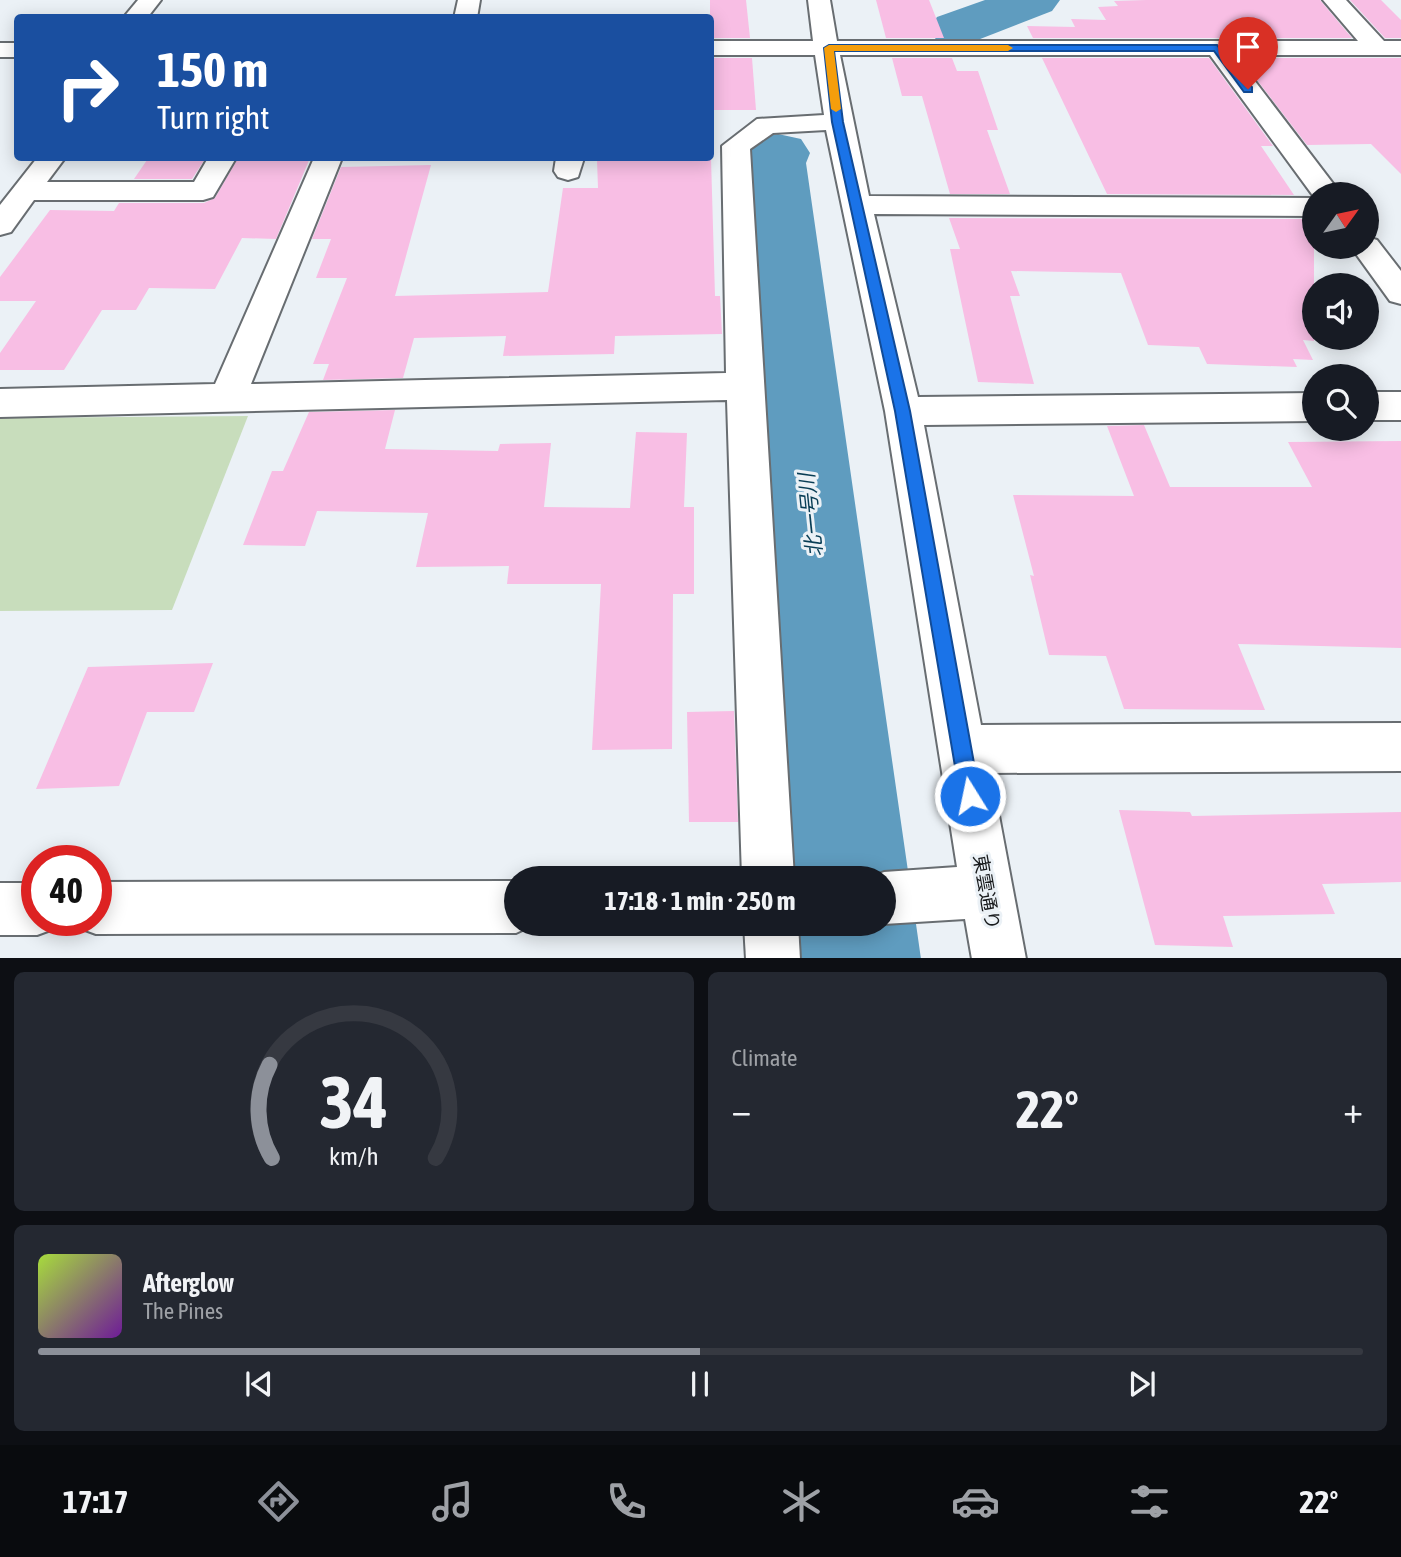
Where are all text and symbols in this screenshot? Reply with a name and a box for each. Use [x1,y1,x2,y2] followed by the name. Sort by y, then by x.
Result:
[1218,17,1278,89] pin
[1229,28,1267,66] icon: arrive
[157,41,268,97] text: 150 m
[42,42,133,133] icon: right
[157,99,270,136] text: Turn right
[1302,182,1379,259] north arrow
[1302,182,1379,441] map controls
[1302,273,1379,350] button: sound
[1302,364,1379,441] button: search
[793,470,826,558] water label: 北一号川
[933,759,1007,833] position arrow
[21,845,112,936] speed limit sign: 40
[970,853,1004,931] street label: 東雲通り
[605,886,795,916] text: 17:18 · 1 min · 250 m
[732,1045,797,1071] text: Climate
[320,1060,388,1143] text: 34
[1016,1079,1079,1139] text: 22°
[732,1088,751,1131] text: −
[1343,1088,1363,1131] text: +
[329,1141,379,1169] text: km/h
[143,1268,234,1298] text: Afterglow
[143,1298,223,1324] text: The Pines
[240,1365,278,1403] icon: previous
[681,1365,719,1403] icon: pause
[1123,1365,1161,1403] icon: next
[254,1477,303,1526] icon: directions
[428,1477,477,1526] icon: music
[602,1477,651,1526] icon: phone
[777,1477,826,1526] icon: climate
[951,1477,1000,1526] icon: car
[1125,1477,1174,1526] icon: filters
[63,1483,128,1520] text: 17:17
[1299,1483,1338,1520] text: 22°

